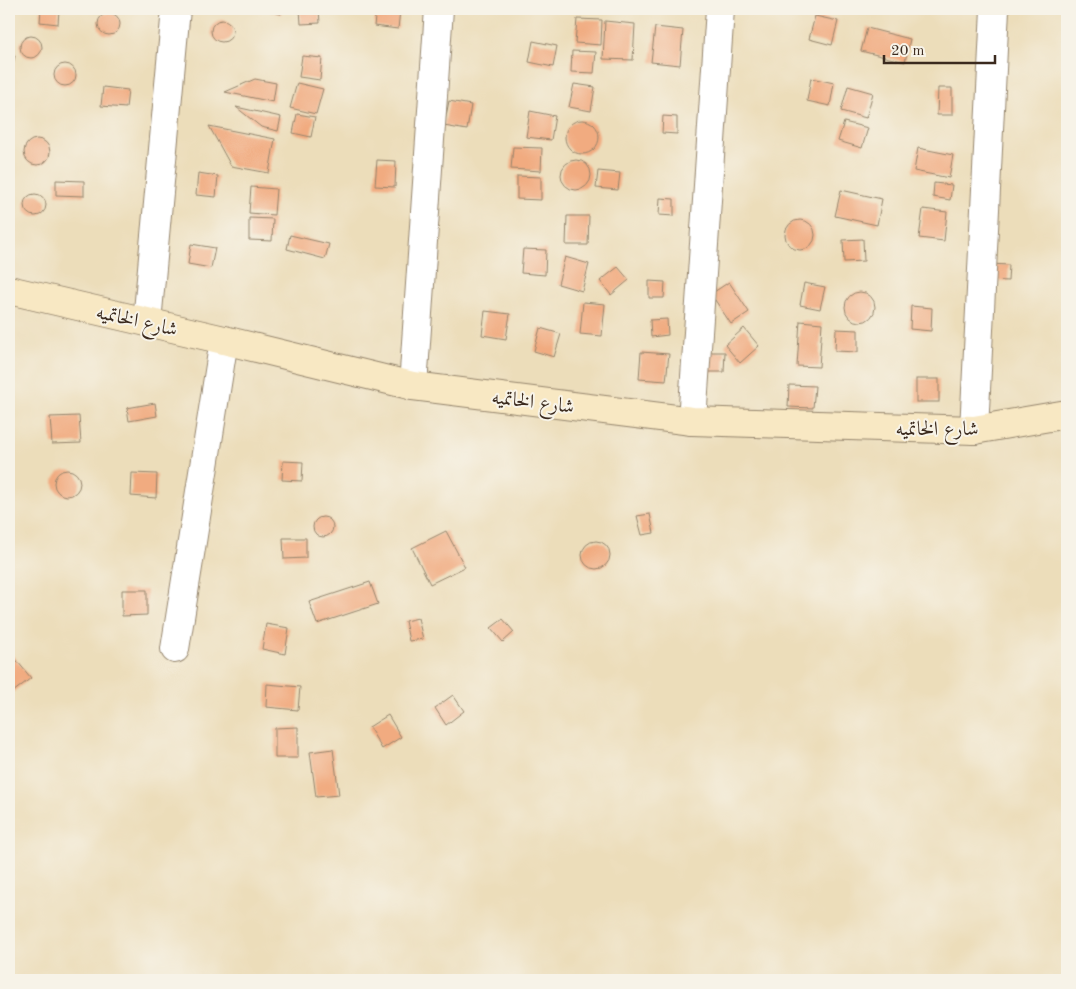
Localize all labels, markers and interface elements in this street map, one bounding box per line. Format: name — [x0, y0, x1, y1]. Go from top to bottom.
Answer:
scale bar — [884, 32, 995, 64]
text: 20 m — [891, 44, 925, 59]
street label: شارع الخاتميه — [92, 303, 179, 347]
street label: شارع الخاتميه — [490, 388, 575, 424]
street label: شارع الخاتميه — [895, 420, 979, 446]

